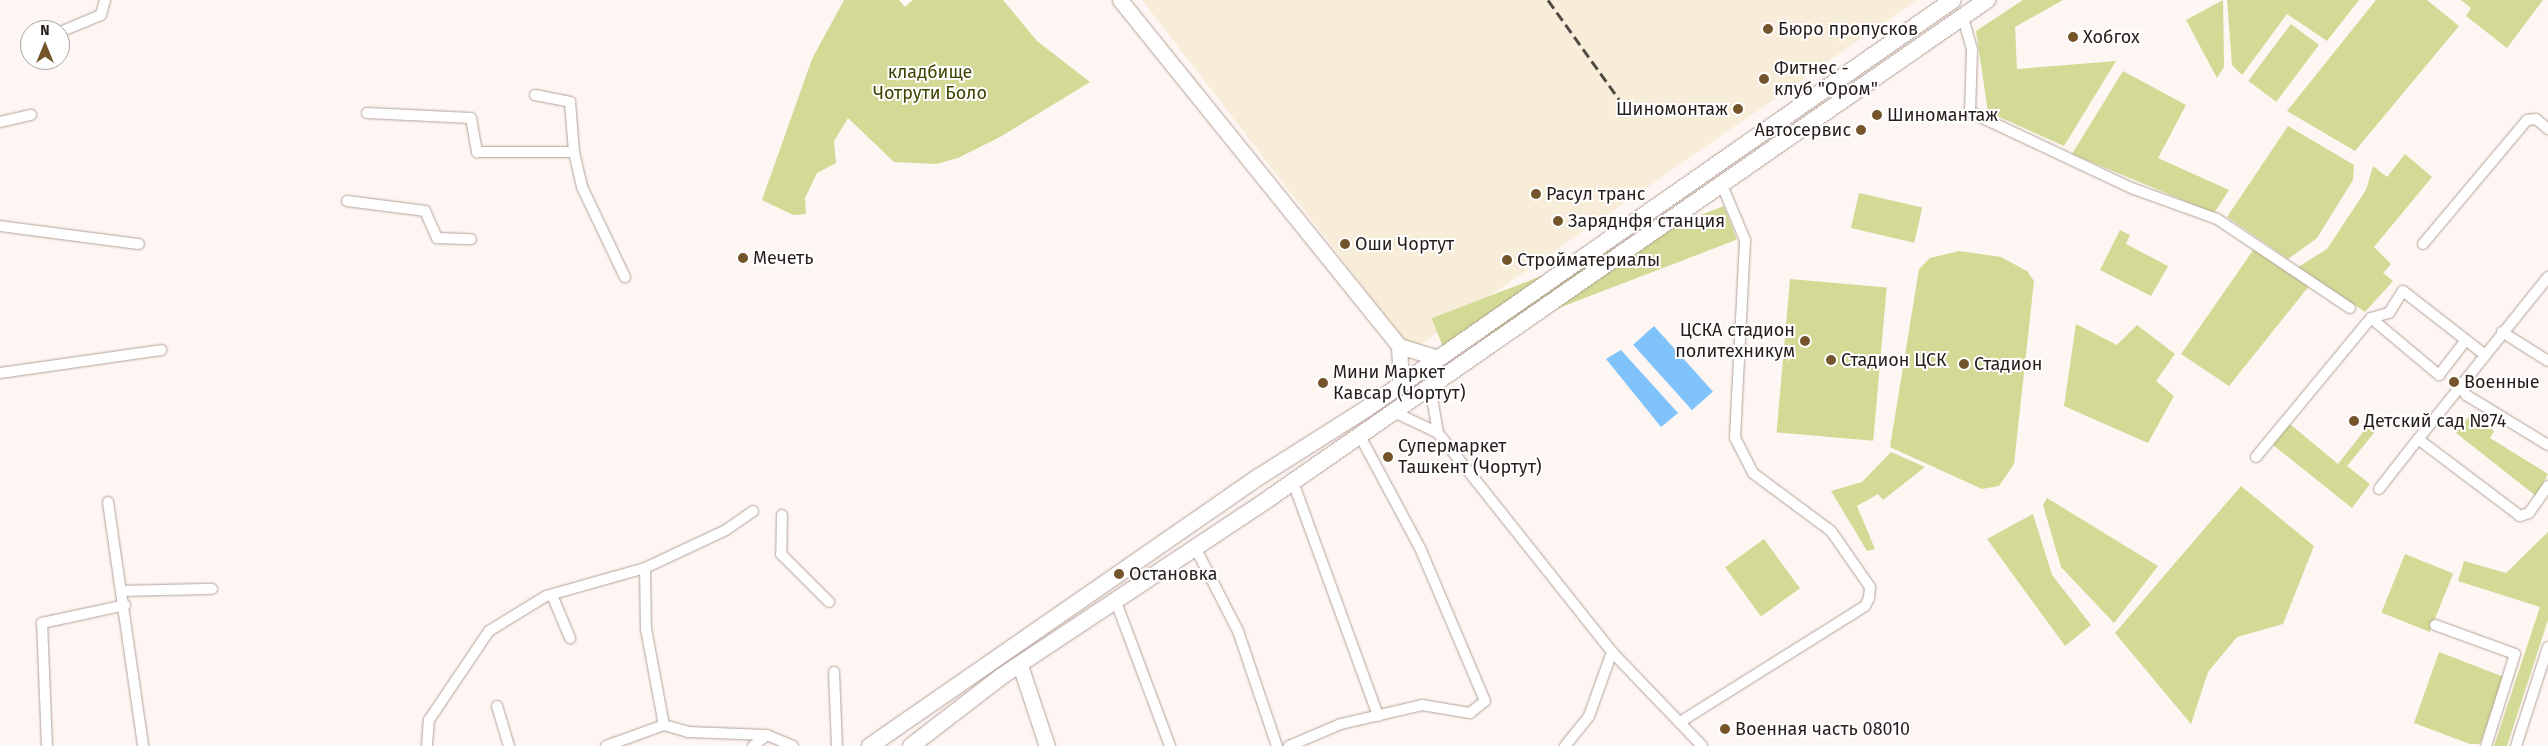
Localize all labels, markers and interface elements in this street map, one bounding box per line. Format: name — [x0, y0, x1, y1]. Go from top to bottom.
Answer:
place label: Бюро пропусков — [1778, 18, 1918, 40]
north arrow — [20, 20, 70, 70]
text: N — [40, 22, 50, 39]
marker: Бюро пропусков — [1762, 23, 1774, 35]
place label: Хобгох — [2083, 26, 2140, 48]
marker: Хобгох — [2067, 31, 2079, 43]
place label: Фитнес - клуб "Ором" — [1774, 58, 1878, 100]
park label: кладбище Чотрути Боло — [873, 62, 987, 104]
marker: Фитнес - клуб "Ором" — [1758, 73, 1770, 85]
place label: Шиномонтаж — [1616, 98, 1728, 120]
marker: Шиномонтаж — [1732, 103, 1744, 115]
place label: Шиномантаж — [1887, 104, 1998, 126]
marker: Шиномантаж — [1871, 109, 1883, 121]
place label: Автосервис — [1754, 119, 1851, 141]
marker: Автосервис — [1855, 124, 1867, 136]
place label: Расул транс — [1546, 183, 1645, 205]
marker: Расул транс — [1530, 188, 1542, 200]
place label: Заряднфя станция — [1568, 210, 1725, 232]
marker: Заряднфя станция — [1552, 215, 1564, 227]
place label: Оши Чортут — [1355, 233, 1454, 255]
marker: Оши Чортут — [1339, 238, 1351, 250]
place label: Мечеть — [753, 247, 814, 269]
place label: Стройматериалы — [1517, 249, 1660, 271]
marker: Мечеть — [737, 252, 749, 264]
marker: Стройматериалы — [1501, 254, 1513, 266]
place label: ЦСКА стадион политехникум — [1675, 320, 1795, 362]
marker: ЦСКА стадион политехникум — [1799, 335, 1811, 347]
place label: Стадион ЦСК — [1841, 349, 1947, 371]
place label: Стадион — [1974, 353, 2042, 375]
marker: Стадион ЦСК — [1825, 354, 1837, 366]
marker: Стадион — [1958, 358, 1970, 370]
place label: Мини Маркет Кавсар (Чортут) — [1333, 362, 1466, 404]
place label: Военные — [2464, 371, 2540, 393]
marker: Военные — [2448, 376, 2460, 388]
marker: Мини Маркет Кавсар (Чортут) — [1317, 377, 1329, 389]
place label: Детский сад №74 — [2364, 410, 2506, 432]
marker: Детский сад №74 — [2348, 415, 2360, 427]
place label: Супермаркет Ташкент (Чортут) — [1398, 436, 1542, 478]
marker: Супермаркет Ташкент (Чортут) — [1382, 451, 1394, 463]
place label: Остановка — [1129, 563, 1217, 585]
marker: Остановка — [1113, 568, 1125, 580]
place label: Военная часть 08010 — [1735, 718, 1910, 740]
marker: Военная часть 08010 — [1719, 723, 1731, 735]

